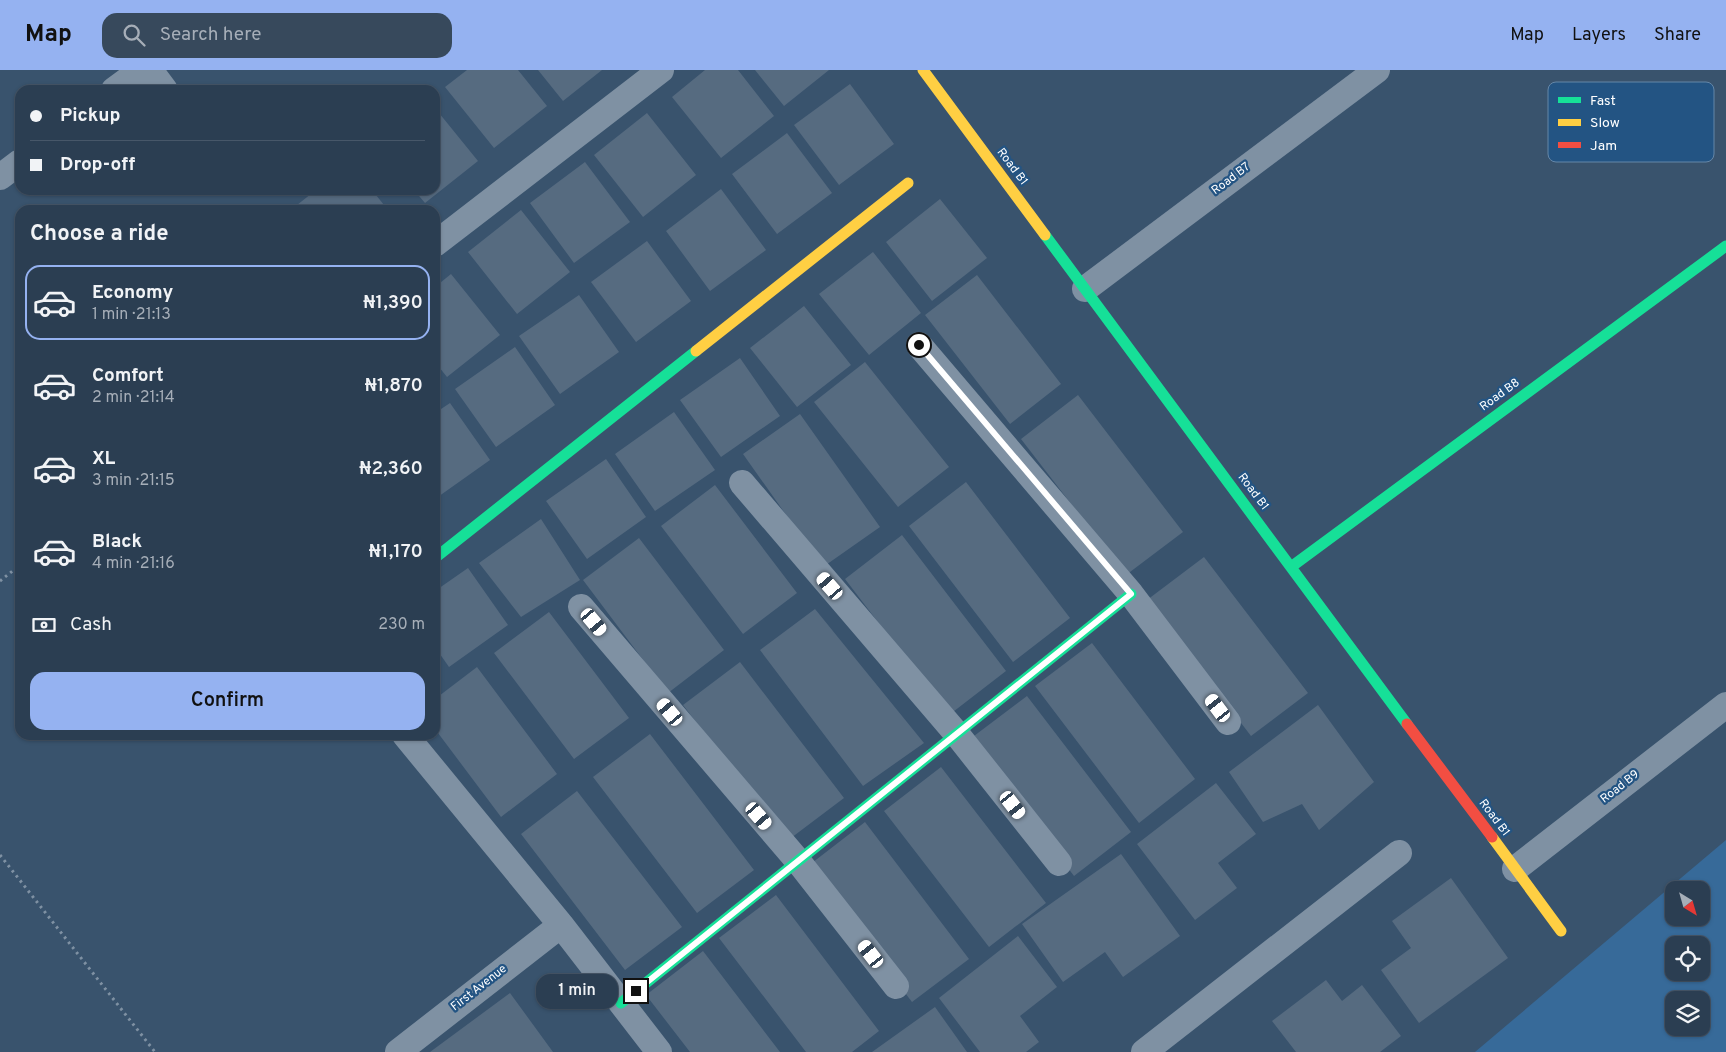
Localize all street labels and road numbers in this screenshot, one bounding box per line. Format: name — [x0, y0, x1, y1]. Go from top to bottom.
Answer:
street label: Road B1 — [993, 145, 1031, 189]
street label: Road B7 — [1208, 159, 1254, 199]
street label: Road B8 — [1477, 375, 1523, 415]
street label: Road B1 — [1234, 470, 1272, 514]
street label: Road B9 — [1597, 767, 1643, 807]
street label: Road B1 — [1475, 796, 1513, 840]
street label: First Avenue — [448, 961, 510, 1015]

